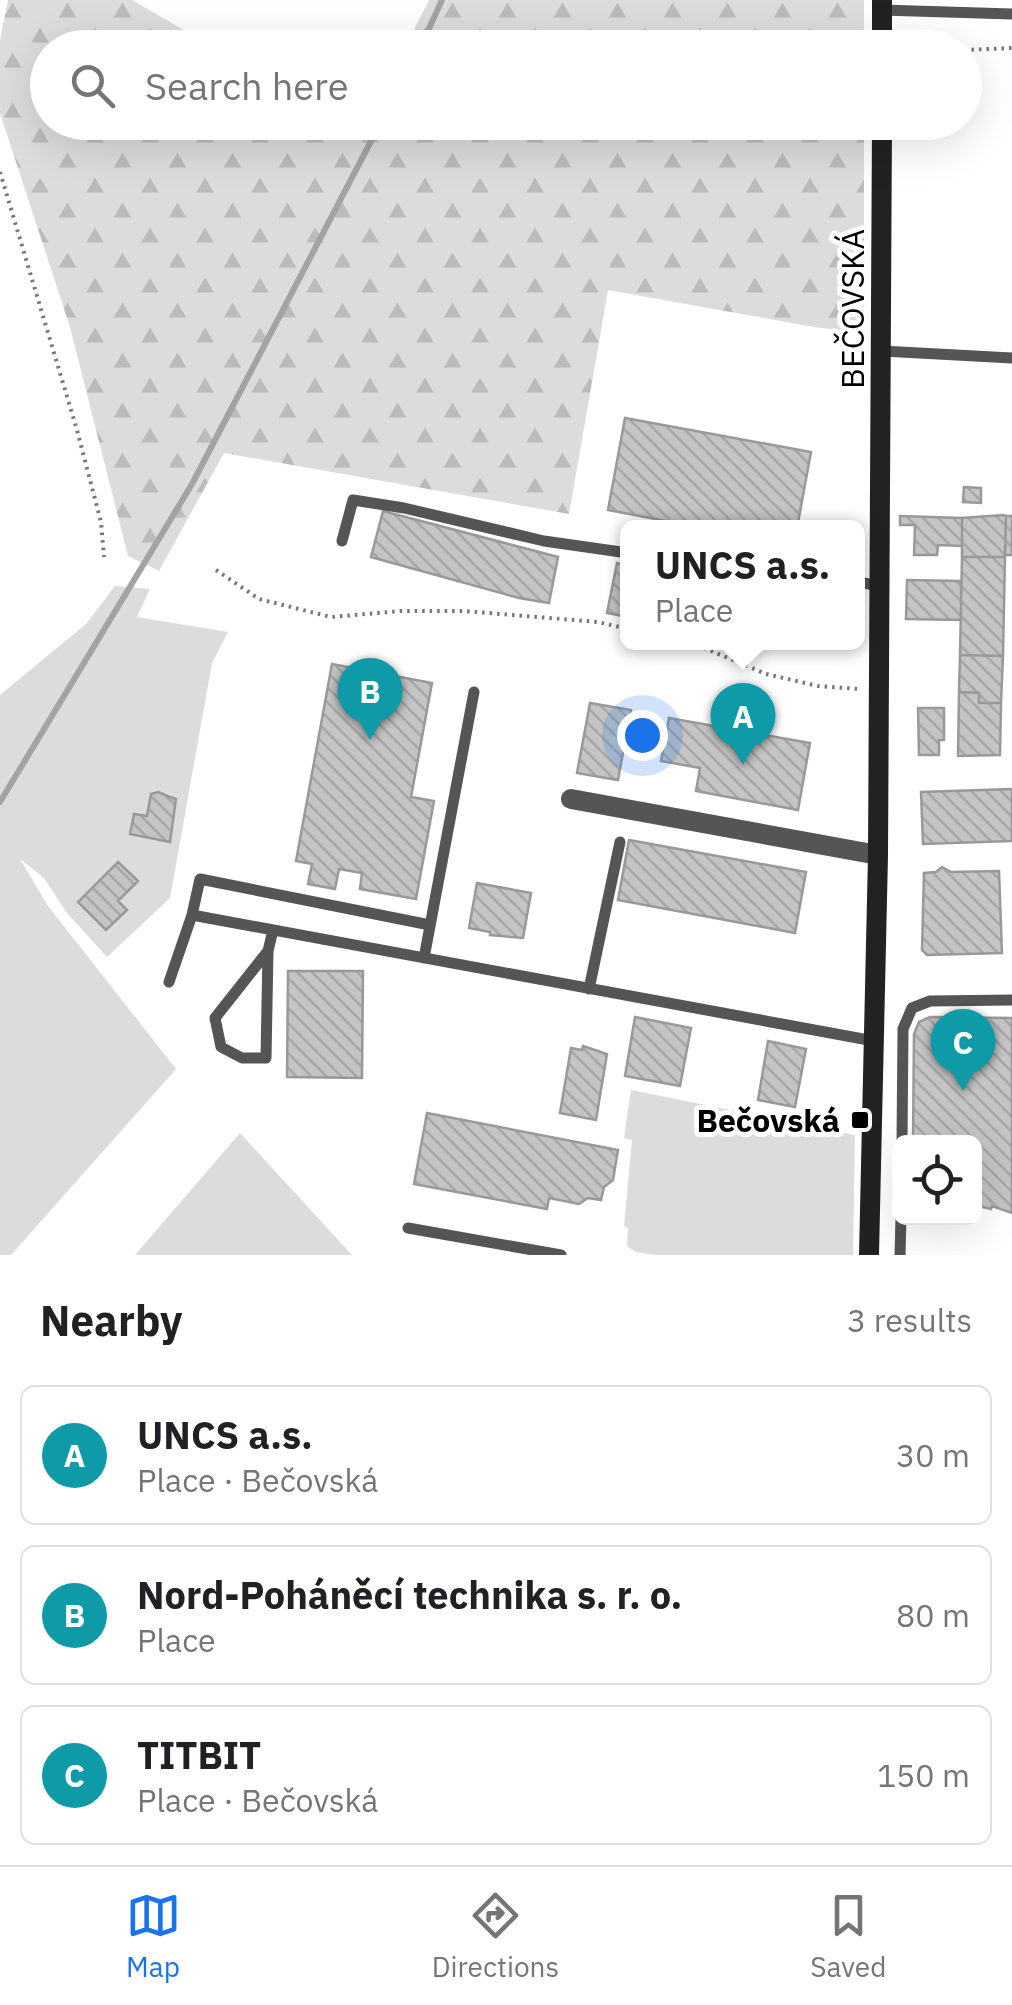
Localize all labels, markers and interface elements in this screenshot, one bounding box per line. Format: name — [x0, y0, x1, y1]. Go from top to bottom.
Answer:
search box — [30, 30, 982, 140]
icon: search — [65, 58, 120, 113]
text: Search here — [145, 61, 349, 110]
street label: BEČOVSKÁ — [831, 229, 873, 389]
popup — [620, 520, 865, 650]
text: UNCS a.s. — [655, 540, 830, 589]
text: Place — [655, 589, 733, 631]
pin: B — [338, 658, 402, 740]
pin: A — [710, 682, 776, 765]
your location — [617, 710, 668, 761]
pin: C — [930, 1008, 996, 1091]
place label: Bečovská — [697, 1099, 840, 1141]
marker: Bečovská — [849, 1109, 871, 1131]
map controls — [892, 1135, 982, 1225]
button: locate — [892, 1135, 982, 1225]
text: Nearby — [40, 1293, 182, 1348]
text: 3 results — [847, 1299, 972, 1341]
text: UNCS a.s. — [137, 1410, 313, 1459]
text: A — [64, 1434, 85, 1476]
text: 30 m — [896, 1434, 970, 1476]
text: Place · Bečovská — [137, 1459, 378, 1501]
text: Nord-Poháněcí technika s. r. o. — [137, 1570, 682, 1619]
text: B — [64, 1594, 85, 1636]
text: 80 m — [896, 1594, 970, 1636]
text: Place — [137, 1619, 216, 1661]
text: TITBIT — [137, 1730, 261, 1779]
text: C — [64, 1754, 85, 1796]
text: 150 m — [877, 1754, 970, 1796]
text: Place · Bečovská — [137, 1779, 378, 1821]
tab: Map — [126, 1888, 181, 1985]
tab: Directions — [432, 1888, 559, 1985]
tab: Saved — [810, 1888, 886, 1985]

